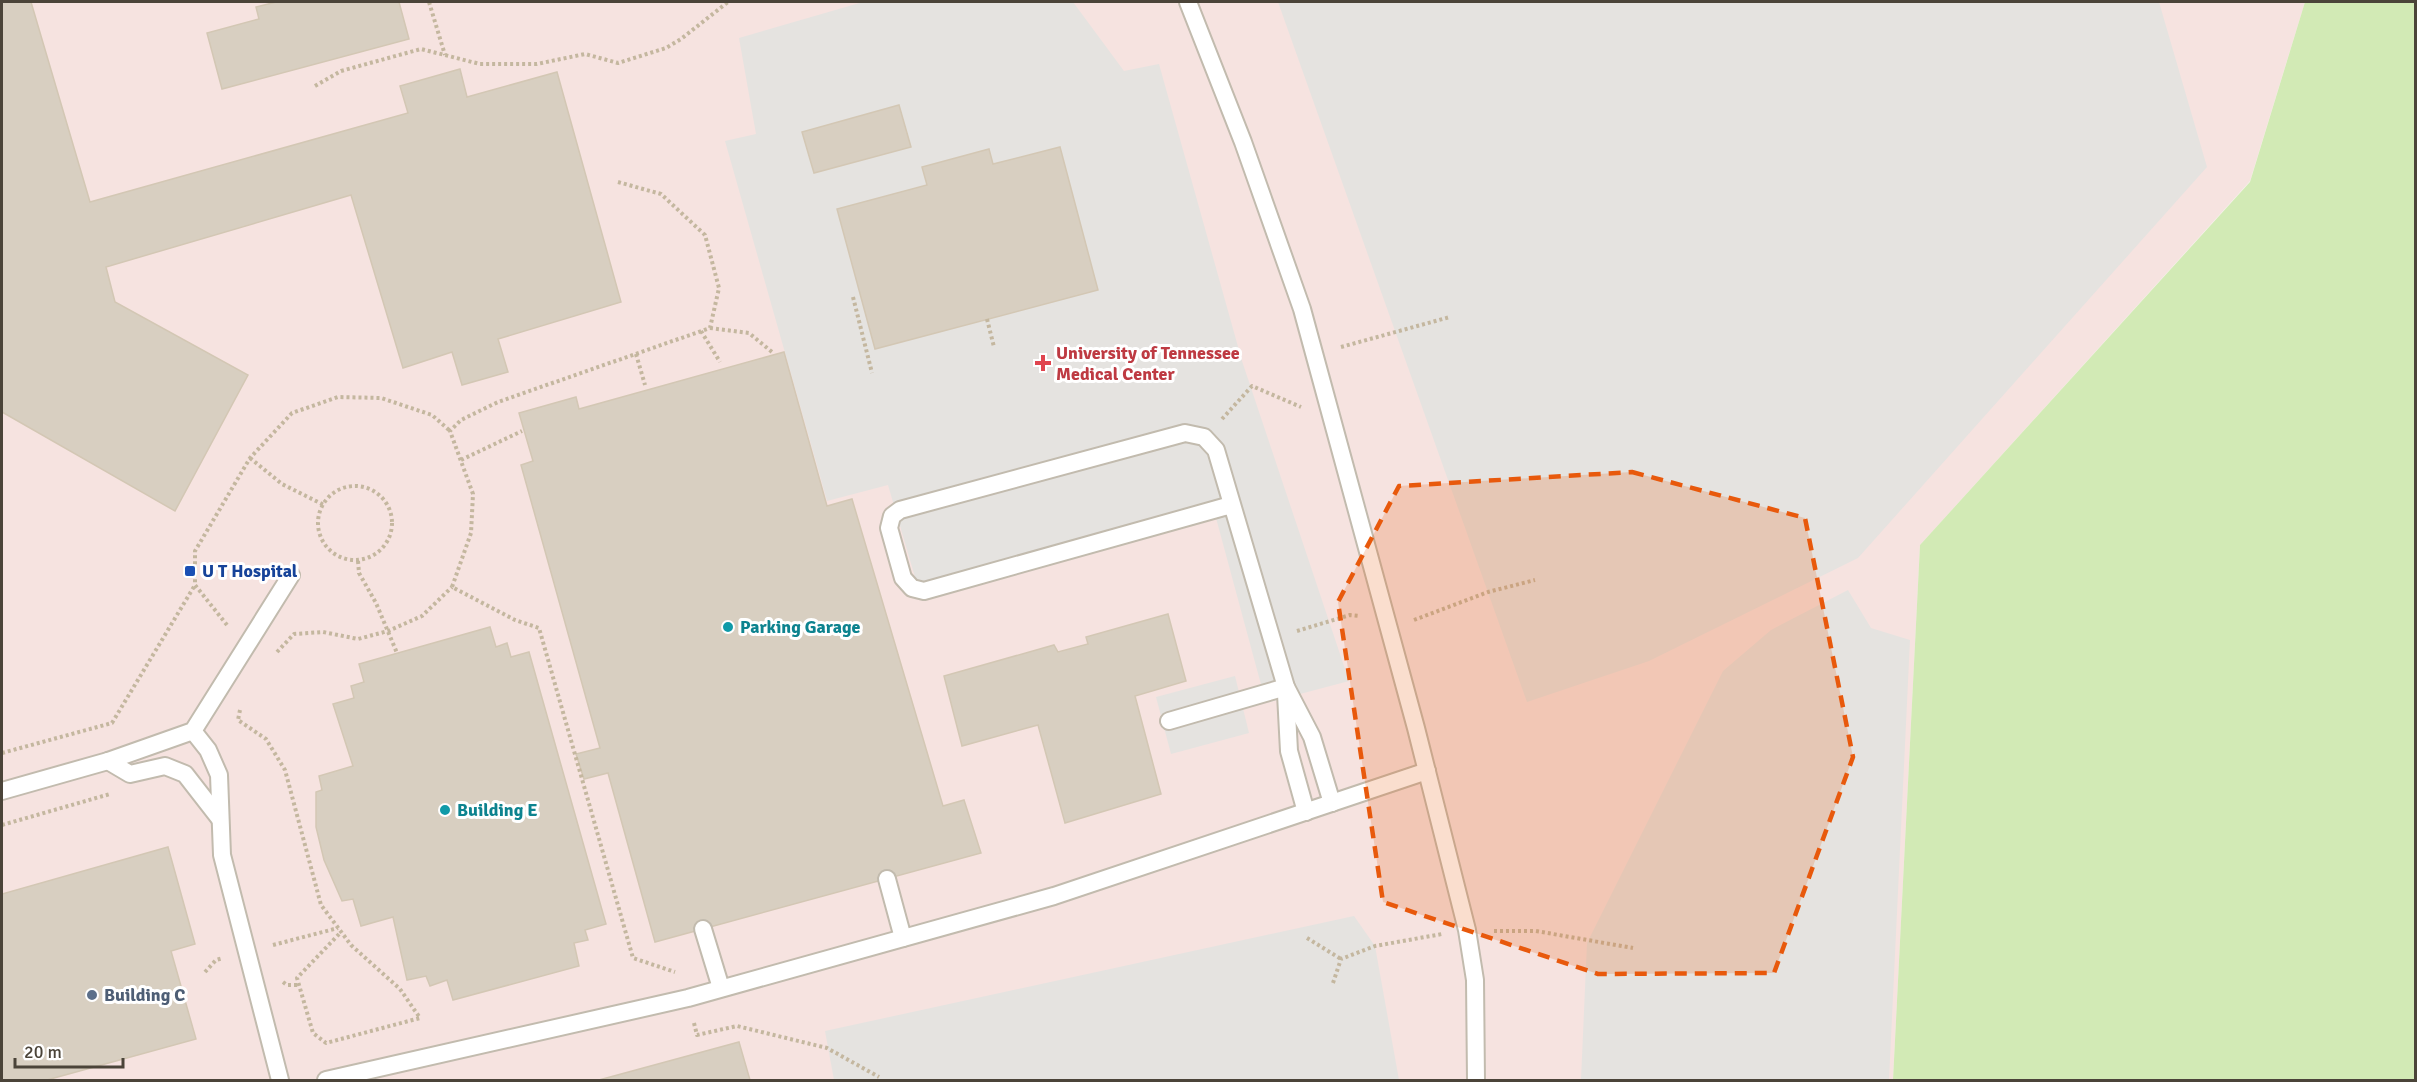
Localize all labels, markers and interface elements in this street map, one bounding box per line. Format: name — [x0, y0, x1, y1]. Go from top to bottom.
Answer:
place label: University of Tennessee Medical Center — [1056, 342, 1240, 385]
marker: University of Tennessee Medical Center — [1034, 354, 1052, 372]
place label: U T Hospital — [202, 560, 298, 582]
marker: U T Hospital — [183, 564, 197, 578]
place label: Parking Garage — [740, 616, 861, 638]
marker: Parking Garage — [721, 620, 735, 634]
place label: Building E — [457, 799, 538, 821]
marker: Building E — [438, 803, 452, 817]
place label: Building C — [104, 984, 185, 1006]
marker: Building C — [85, 988, 99, 1002]
scale bar — [15, 1031, 123, 1069]
text: 20 m — [24, 1041, 62, 1063]

